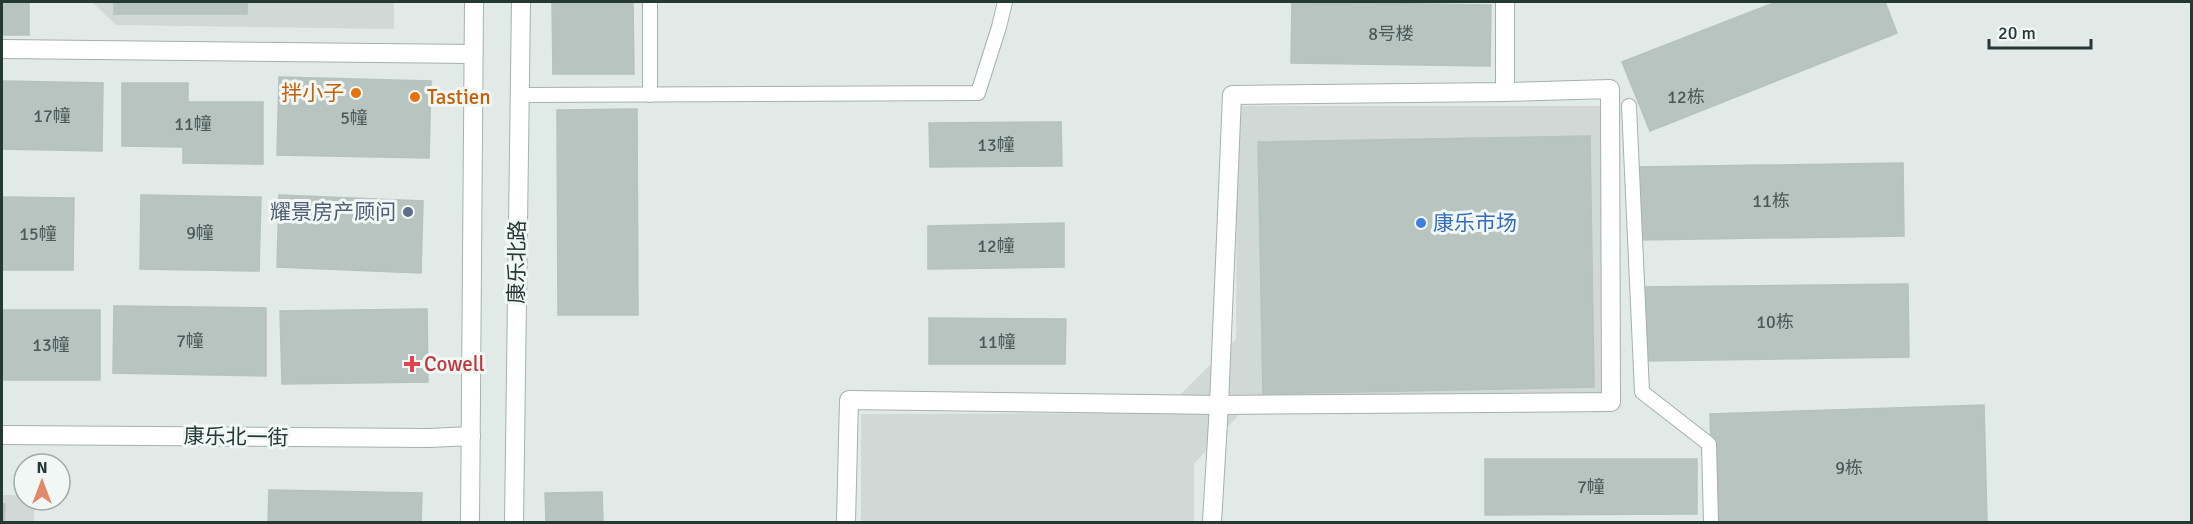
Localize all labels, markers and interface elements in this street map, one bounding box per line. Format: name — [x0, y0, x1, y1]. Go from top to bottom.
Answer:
scale bar — [1989, 12, 2091, 50]
text: 20 m — [1998, 22, 2036, 44]
house number: 8号楼 — [1368, 23, 1414, 45]
place label: 拌小子 — [281, 80, 344, 106]
place label: Tastien — [427, 84, 491, 110]
marker: 拌小子 — [349, 86, 363, 100]
house number: 12栋 — [1667, 86, 1705, 108]
marker: Tastien — [408, 90, 422, 104]
house number: 17幢 — [33, 105, 71, 127]
house number: 5幢 — [340, 107, 368, 129]
house number: 11幢 — [174, 113, 212, 135]
house number: 13幢 — [977, 134, 1015, 156]
house number: 11栋 — [1752, 190, 1790, 212]
place label: 耀景房产顾问 — [270, 199, 396, 225]
marker: 耀景房产顾问 — [401, 205, 415, 219]
place label: 康乐市场 — [1433, 210, 1517, 236]
marker: 康乐市场 — [1414, 216, 1428, 230]
street label: 康乐北路 — [503, 220, 531, 304]
house number: 9幢 — [186, 222, 214, 244]
house number: 15幢 — [19, 223, 57, 245]
house number: 12幢 — [977, 235, 1015, 257]
house number: 10栋 — [1756, 311, 1794, 333]
house number: 7幢 — [176, 330, 204, 352]
house number: 11幢 — [978, 331, 1016, 353]
house number: 13幢 — [32, 334, 70, 356]
place label: Cowell — [424, 351, 485, 377]
marker: Cowell — [405, 357, 419, 371]
street label: 康乐北一街 — [183, 423, 289, 451]
north arrow — [12, 452, 72, 512]
house number: 9栋 — [1835, 457, 1863, 479]
text: N — [36, 458, 48, 478]
house number: 7幢 — [1577, 476, 1605, 498]

